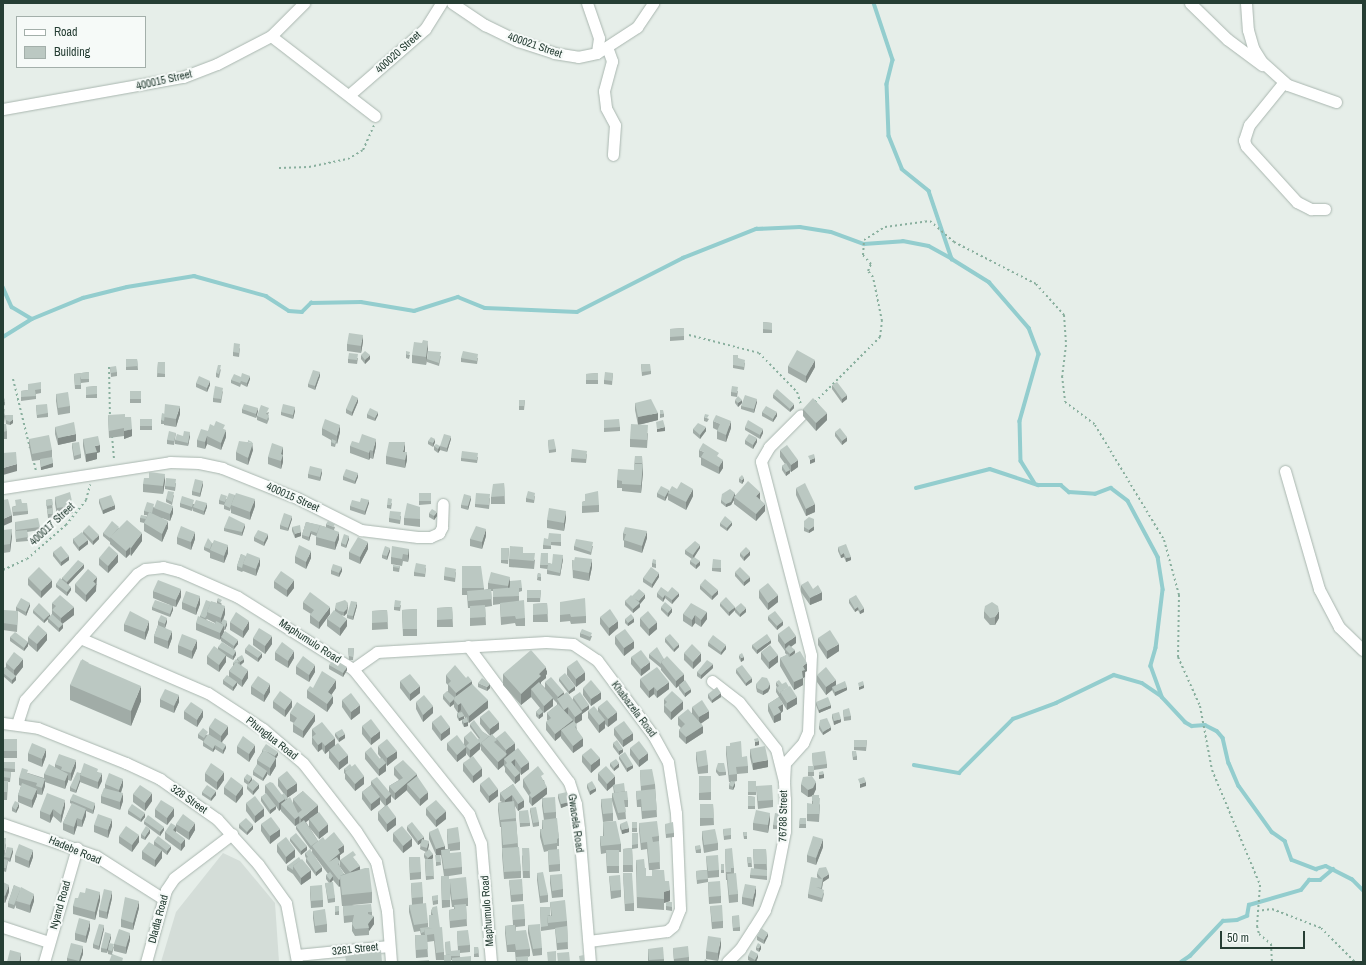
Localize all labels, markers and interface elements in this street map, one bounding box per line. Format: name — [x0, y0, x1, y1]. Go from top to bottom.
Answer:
legend — [16, 16, 146, 68]
text: Road — [54, 24, 78, 40]
street label: 400020 Street — [373, 28, 423, 76]
street label: 400021 Street — [506, 30, 564, 60]
text: Building — [54, 44, 90, 60]
street label: 400015 Street — [135, 67, 193, 93]
street label: 400015 Street — [264, 479, 322, 515]
street label: 400017 Street — [27, 500, 77, 548]
street label: Maphumulo Road — [277, 616, 343, 666]
street label: Khabazela Road — [609, 678, 659, 740]
street label: Phunglua Road — [243, 714, 301, 762]
street label: 328 Street — [168, 782, 210, 816]
street label: 76788 Street — [776, 790, 790, 842]
street label: Gwacela Road — [565, 793, 587, 853]
street label: Hadebe Road — [47, 833, 103, 867]
street label: Maphumulo Road — [478, 875, 496, 947]
street label: Nyand Road — [47, 879, 73, 931]
street label: Dladla Road — [145, 893, 171, 945]
scale bar — [1222, 923, 1307, 949]
text: 50 m — [1227, 930, 1249, 946]
street label: 3261 Street — [331, 940, 379, 958]

